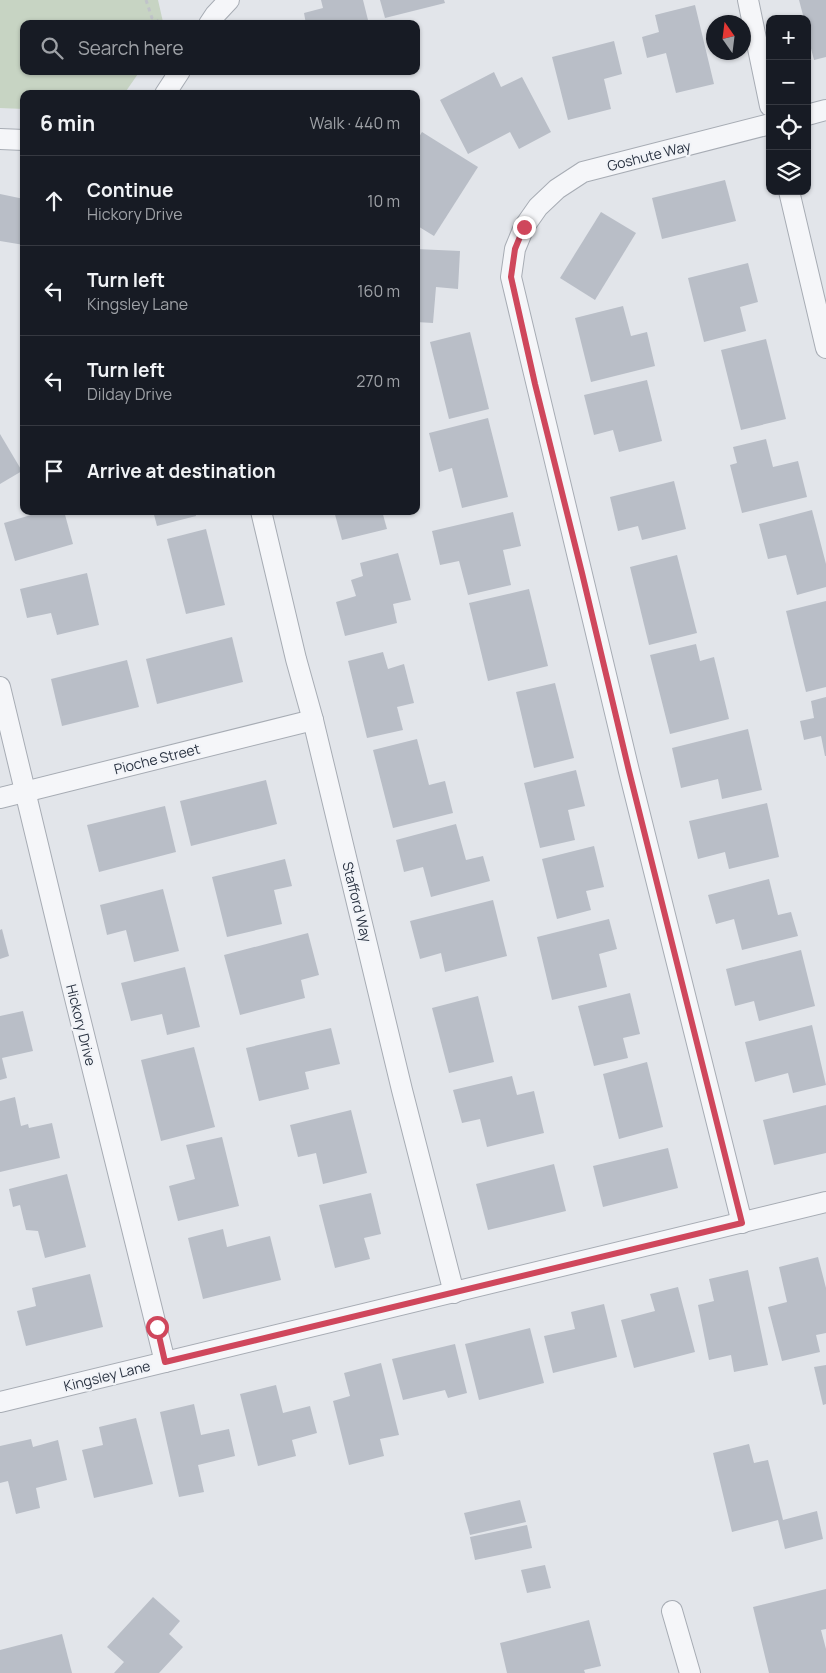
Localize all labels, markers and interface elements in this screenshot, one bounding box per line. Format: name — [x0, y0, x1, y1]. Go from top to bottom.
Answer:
north arrow — [706, 15, 751, 60]
map controls — [766, 15, 811, 195]
button: + — [766, 15, 811, 60]
search box — [20, 20, 420, 75]
icon: search — [38, 34, 66, 62]
text: Search here — [78, 35, 184, 61]
button: − — [766, 60, 811, 105]
button: locate — [766, 105, 811, 150]
text: 6 min — [40, 109, 95, 137]
text: Walk · 440 m — [310, 112, 400, 134]
street label: Goshute Way — [605, 136, 693, 175]
button: layers — [766, 150, 811, 195]
text: Continue — [87, 177, 173, 203]
icon: ahead — [40, 187, 68, 215]
text: 10 m — [367, 190, 400, 212]
text: Hickory Drive — [87, 203, 183, 225]
route end — [513, 216, 536, 239]
text: Turn left — [87, 267, 165, 293]
icon: left — [40, 277, 68, 305]
text: 160 m — [357, 280, 400, 302]
text: Kingsley Lane — [87, 293, 188, 315]
text: Turn left — [87, 357, 165, 383]
icon: left — [40, 367, 68, 395]
text: 270 m — [356, 370, 400, 392]
text: Dilday Drive — [87, 383, 172, 405]
icon: arrive — [40, 457, 68, 485]
text: Arrive at destination — [87, 458, 276, 484]
street label: Pioche Street — [112, 739, 202, 778]
street label: Stafford Way — [338, 860, 377, 945]
street label: Hickory Drive — [62, 982, 101, 1068]
route start — [146, 1316, 169, 1339]
street label: Kingsley Lane — [62, 1356, 152, 1395]

